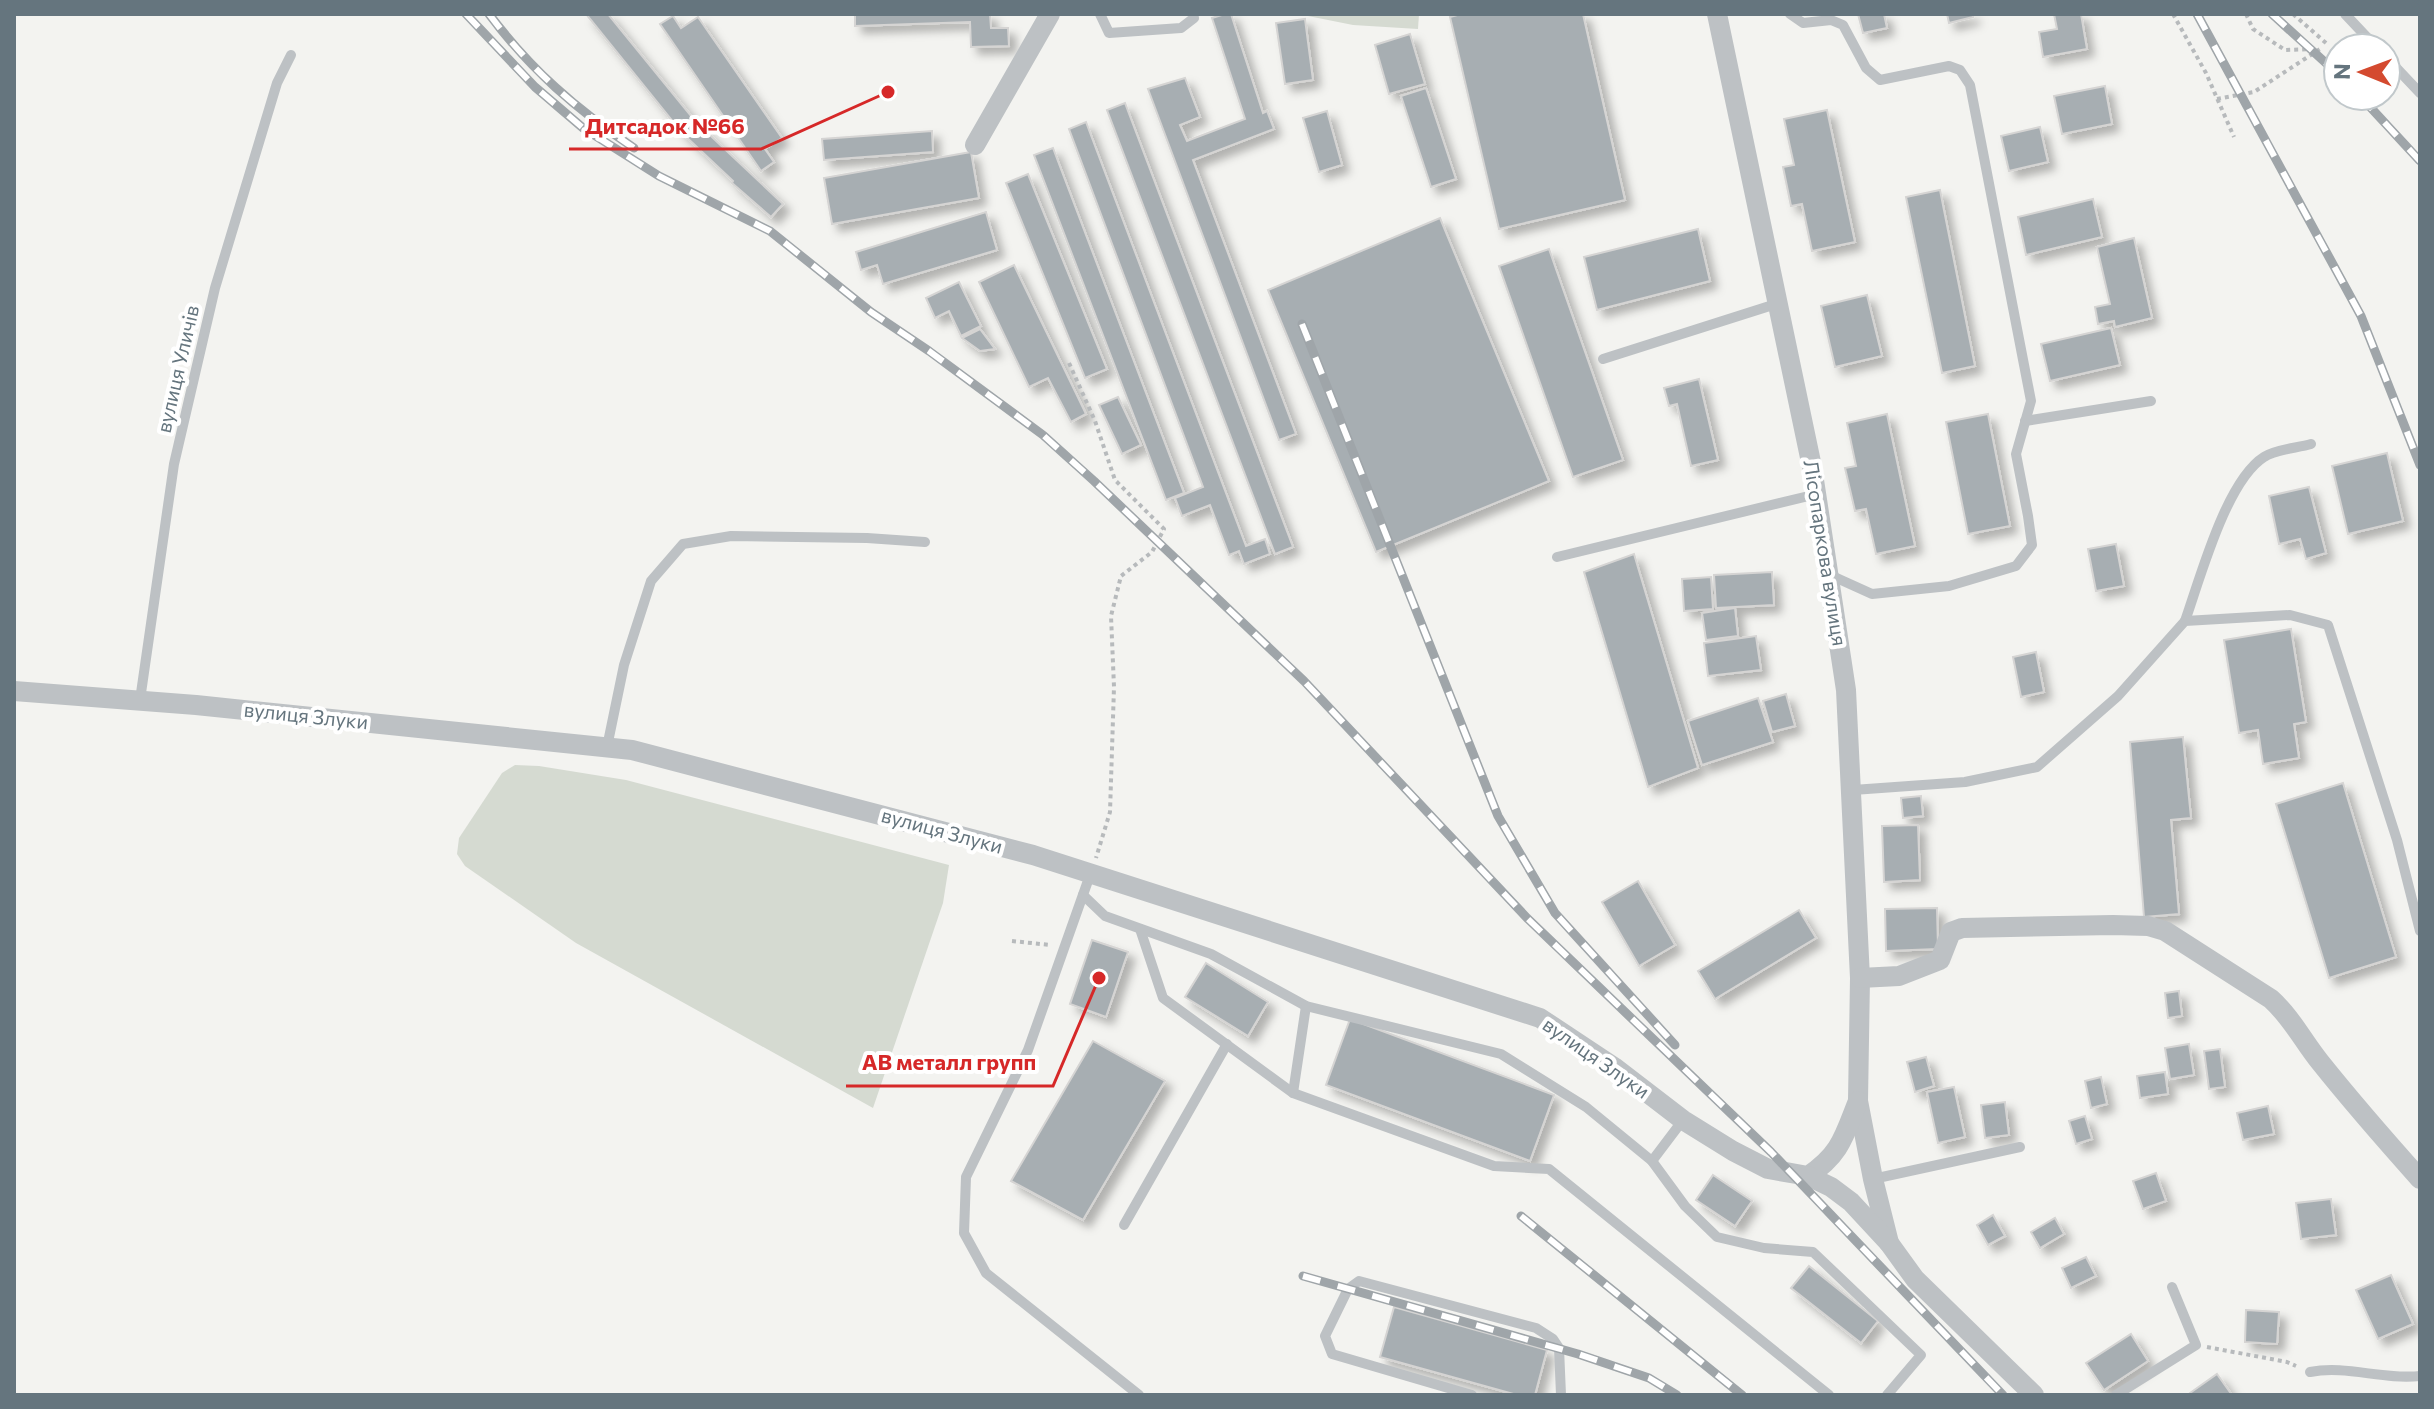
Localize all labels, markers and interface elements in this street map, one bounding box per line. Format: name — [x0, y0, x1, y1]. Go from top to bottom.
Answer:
north arrow — [2322, 32, 2402, 112]
text: N — [2328, 63, 2355, 80]
callout: Дитсадок №66 — [569, 103, 761, 149]
text: Дитсадок №66 — [585, 112, 745, 139]
street label: вулиця Уличів — [151, 303, 203, 435]
street label: Лісопаркова вулиця — [1799, 458, 1853, 648]
street label: вулиця Злуки — [243, 697, 369, 733]
street label: вулиця Злуки — [879, 802, 1006, 858]
street label: вулиця Злуки — [1539, 1012, 1655, 1103]
callout: АВ металл групп — [846, 1040, 1053, 1086]
text: АВ металл групп — [862, 1048, 1036, 1075]

